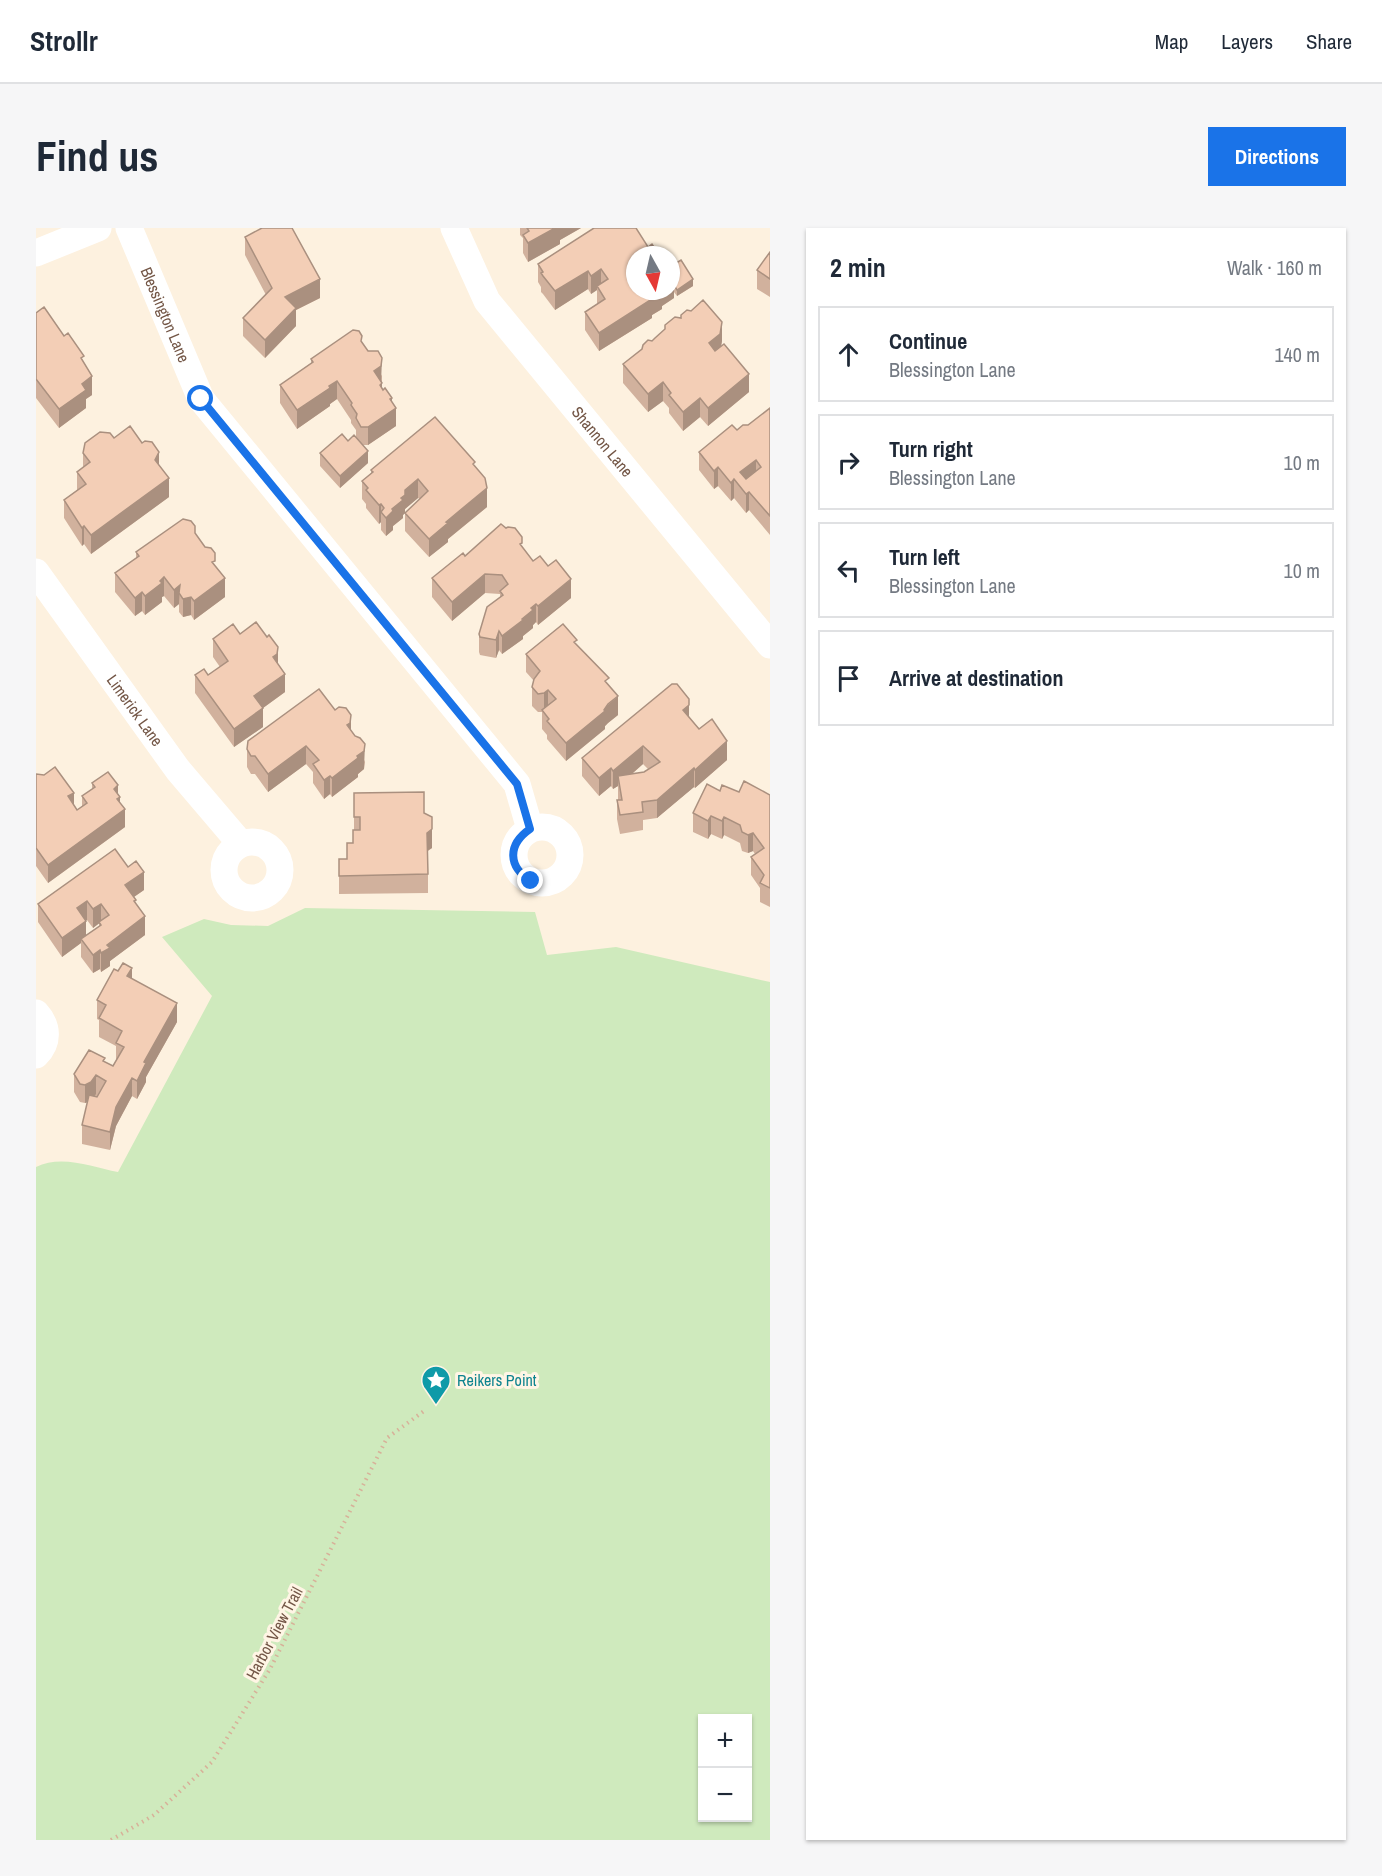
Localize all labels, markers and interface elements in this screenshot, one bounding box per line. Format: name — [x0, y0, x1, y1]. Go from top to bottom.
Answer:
text: Strollr — [30, 22, 98, 60]
text: Map — [1155, 27, 1188, 56]
text: Layers — [1221, 27, 1273, 56]
text: Share — [1306, 27, 1352, 56]
button: Directions — [1208, 127, 1346, 186]
text: Find us — [36, 128, 158, 184]
north arrow — [626, 246, 680, 300]
text: 2 min — [830, 250, 886, 285]
text: Walk · 160 m — [1227, 254, 1322, 281]
street label: Blessington Lane — [136, 264, 195, 366]
text: Continue — [889, 326, 967, 356]
icon: ahead — [832, 338, 865, 371]
text: 140 m — [1274, 341, 1320, 368]
text: Blessington Lane — [889, 356, 1016, 383]
route start — [187, 385, 213, 411]
street label: Shannon Lane — [567, 402, 638, 481]
text: Turn right — [889, 434, 973, 464]
icon: right — [832, 446, 865, 479]
text: 10 m — [1284, 449, 1320, 476]
text: Blessington Lane — [889, 464, 1016, 491]
text: Turn left — [889, 542, 960, 572]
icon: left — [832, 554, 865, 587]
text: 10 m — [1284, 557, 1320, 584]
text: Blessington Lane — [889, 572, 1016, 599]
icon: arrive — [832, 662, 865, 695]
text: Arrive at destination — [889, 663, 1063, 693]
street label: Limerick Lane — [102, 670, 168, 750]
route end — [517, 867, 543, 893]
place icon: Reikers Point — [420, 1364, 452, 1406]
place label: Reikers Point — [457, 1369, 537, 1391]
street label: Harbor View Trail — [240, 1583, 308, 1683]
map controls — [698, 1714, 752, 1822]
button: + — [698, 1714, 752, 1768]
button: − — [698, 1768, 752, 1822]

